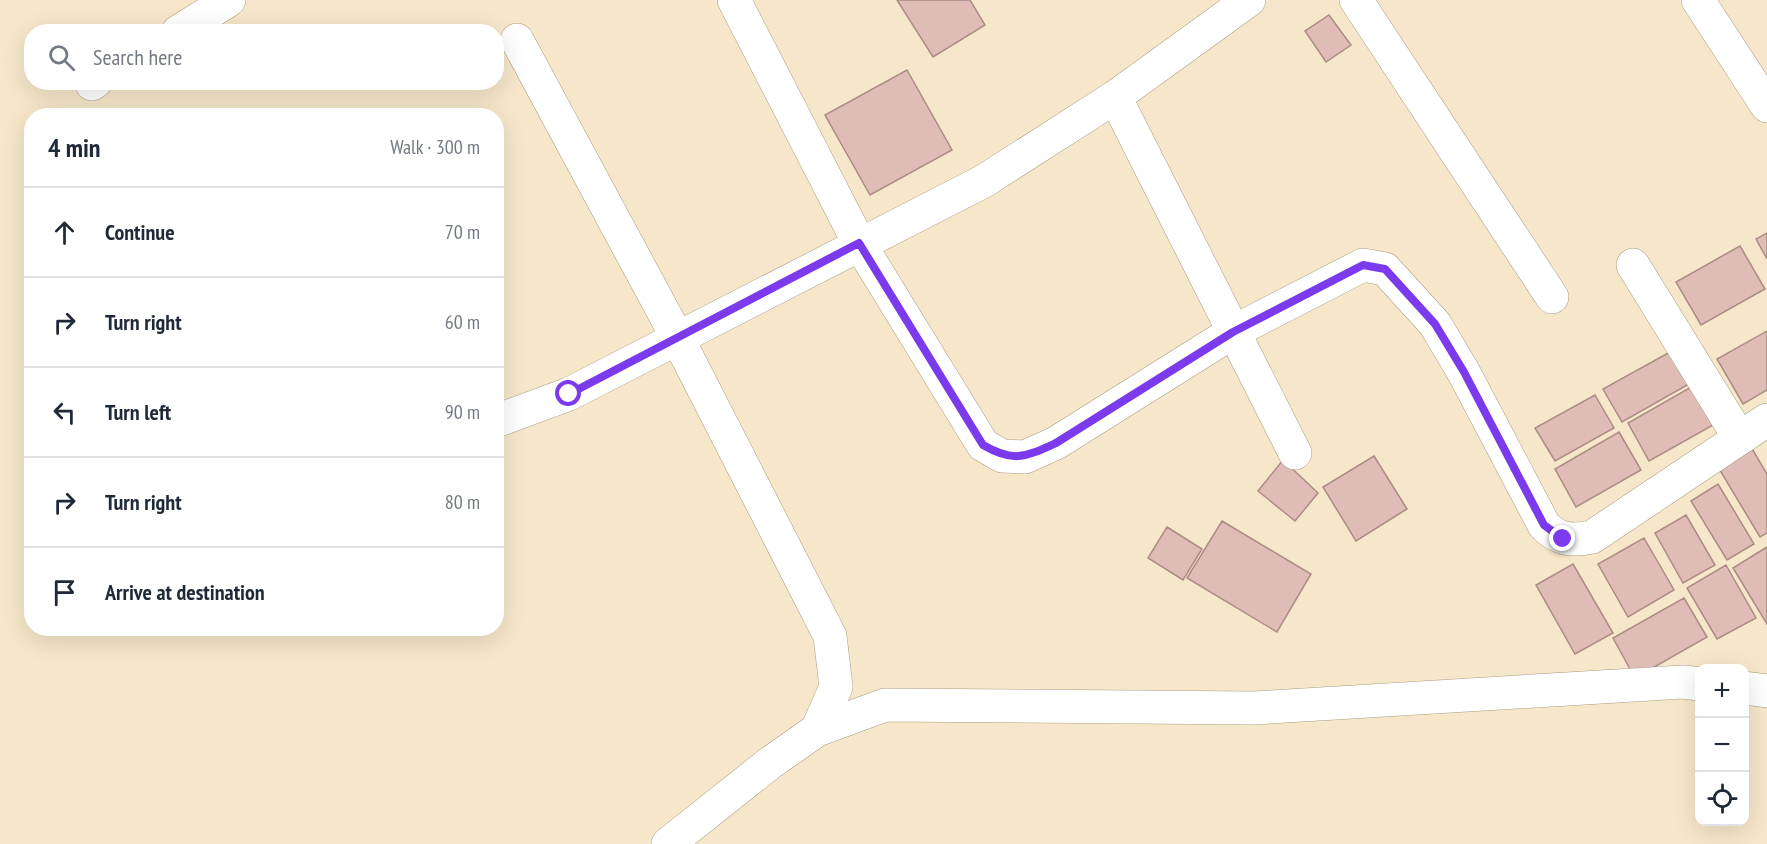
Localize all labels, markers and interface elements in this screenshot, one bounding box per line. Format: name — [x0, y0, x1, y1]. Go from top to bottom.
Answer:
search box — [24, 24, 504, 90]
icon: search — [45, 41, 78, 74]
text: Search here — [93, 43, 182, 71]
text: 4 min — [48, 131, 101, 164]
text: Walk · 300 m — [390, 134, 480, 160]
icon: ahead — [48, 216, 81, 249]
text: Continue — [105, 218, 175, 246]
text: 70 m — [445, 219, 480, 245]
icon: right — [48, 306, 81, 339]
text: Turn right — [105, 308, 182, 336]
text: 60 m — [445, 309, 480, 335]
route start — [555, 380, 581, 406]
icon: left — [48, 396, 81, 429]
text: Turn left — [105, 398, 171, 426]
text: 90 m — [445, 399, 480, 425]
icon: right — [48, 486, 81, 519]
text: Turn right — [105, 488, 182, 516]
text: 80 m — [445, 489, 480, 515]
route end — [1549, 525, 1575, 551]
icon: arrive — [48, 576, 81, 609]
text: Arrive at destination — [105, 578, 265, 606]
map controls — [1695, 664, 1749, 826]
button: + — [1695, 664, 1749, 718]
button: − — [1695, 718, 1749, 772]
button: locate — [1695, 772, 1749, 826]

